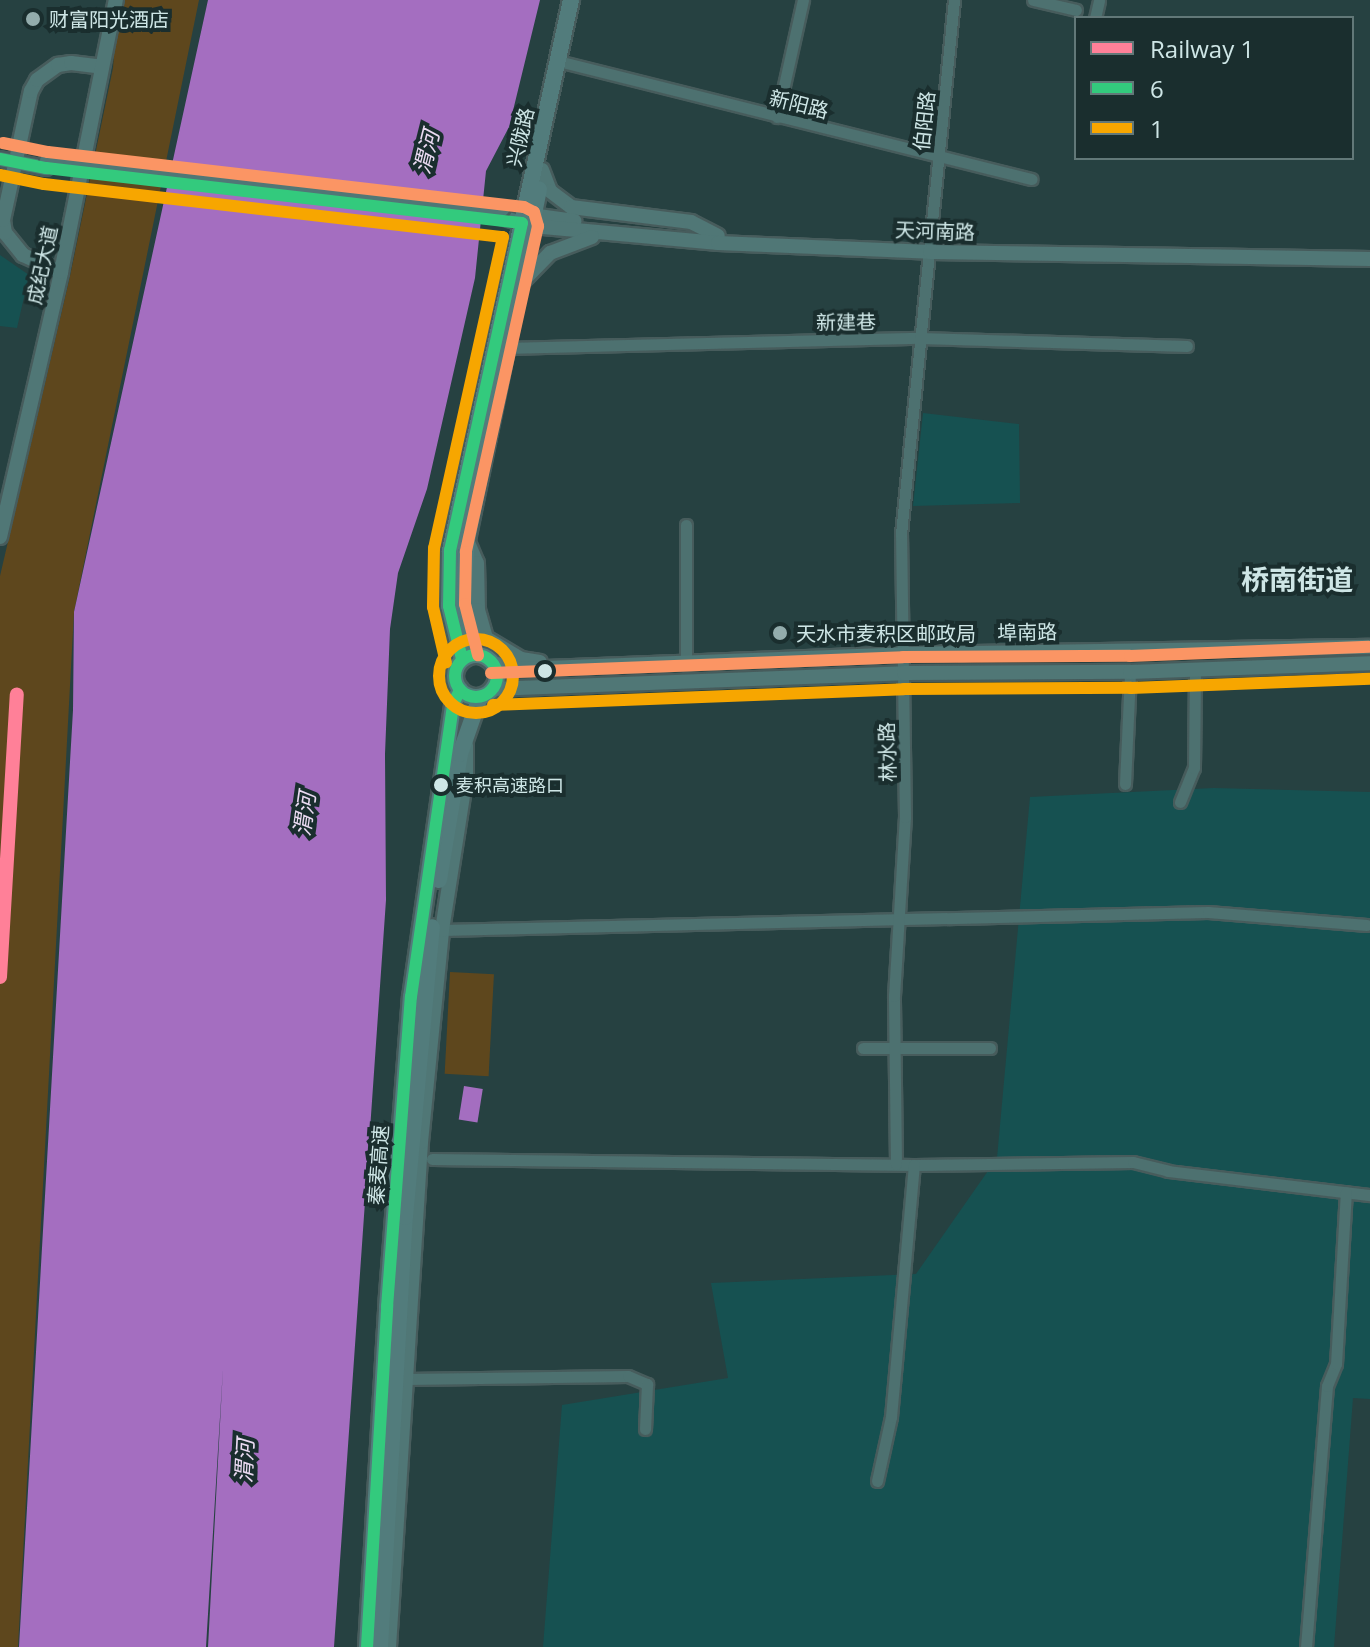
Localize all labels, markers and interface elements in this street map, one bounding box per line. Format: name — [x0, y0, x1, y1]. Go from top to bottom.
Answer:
place label: 财富阳光酒店 — [49, 7, 169, 31]
marker: 财富阳光酒店 — [24, 10, 42, 28]
legend — [1074, 16, 1354, 160]
text: Railway 1 — [1150, 32, 1254, 65]
text: 6 — [1150, 72, 1164, 105]
street label: 新阳路 — [767, 85, 831, 123]
street label: 伯阳路 — [909, 90, 939, 152]
street label: 兴陇路 — [502, 105, 538, 169]
text: 1 — [1150, 112, 1164, 145]
water label: 渭河 — [408, 127, 444, 177]
street label: 天河南路 — [895, 218, 975, 244]
street label: 成纪大道 — [22, 223, 62, 307]
street label: 新建巷 — [816, 309, 876, 335]
district label: 桥南街道 — [1241, 562, 1353, 596]
street label: 埠南路 — [997, 619, 1057, 645]
place label: 天水市麦积区邮政局 — [796, 621, 976, 645]
marker: 天水市麦积区邮政局 — [771, 624, 789, 642]
unlabelled marker — [537, 663, 553, 679]
street label: 林水路 — [874, 722, 900, 782]
place label: 麦积高速路口 — [456, 774, 564, 796]
marker: 麦积高速路口 — [433, 777, 449, 793]
water label: 渭河 — [288, 790, 320, 838]
street label: 秦麦高速 — [363, 1124, 393, 1206]
water label: 渭河 — [230, 1438, 258, 1484]

